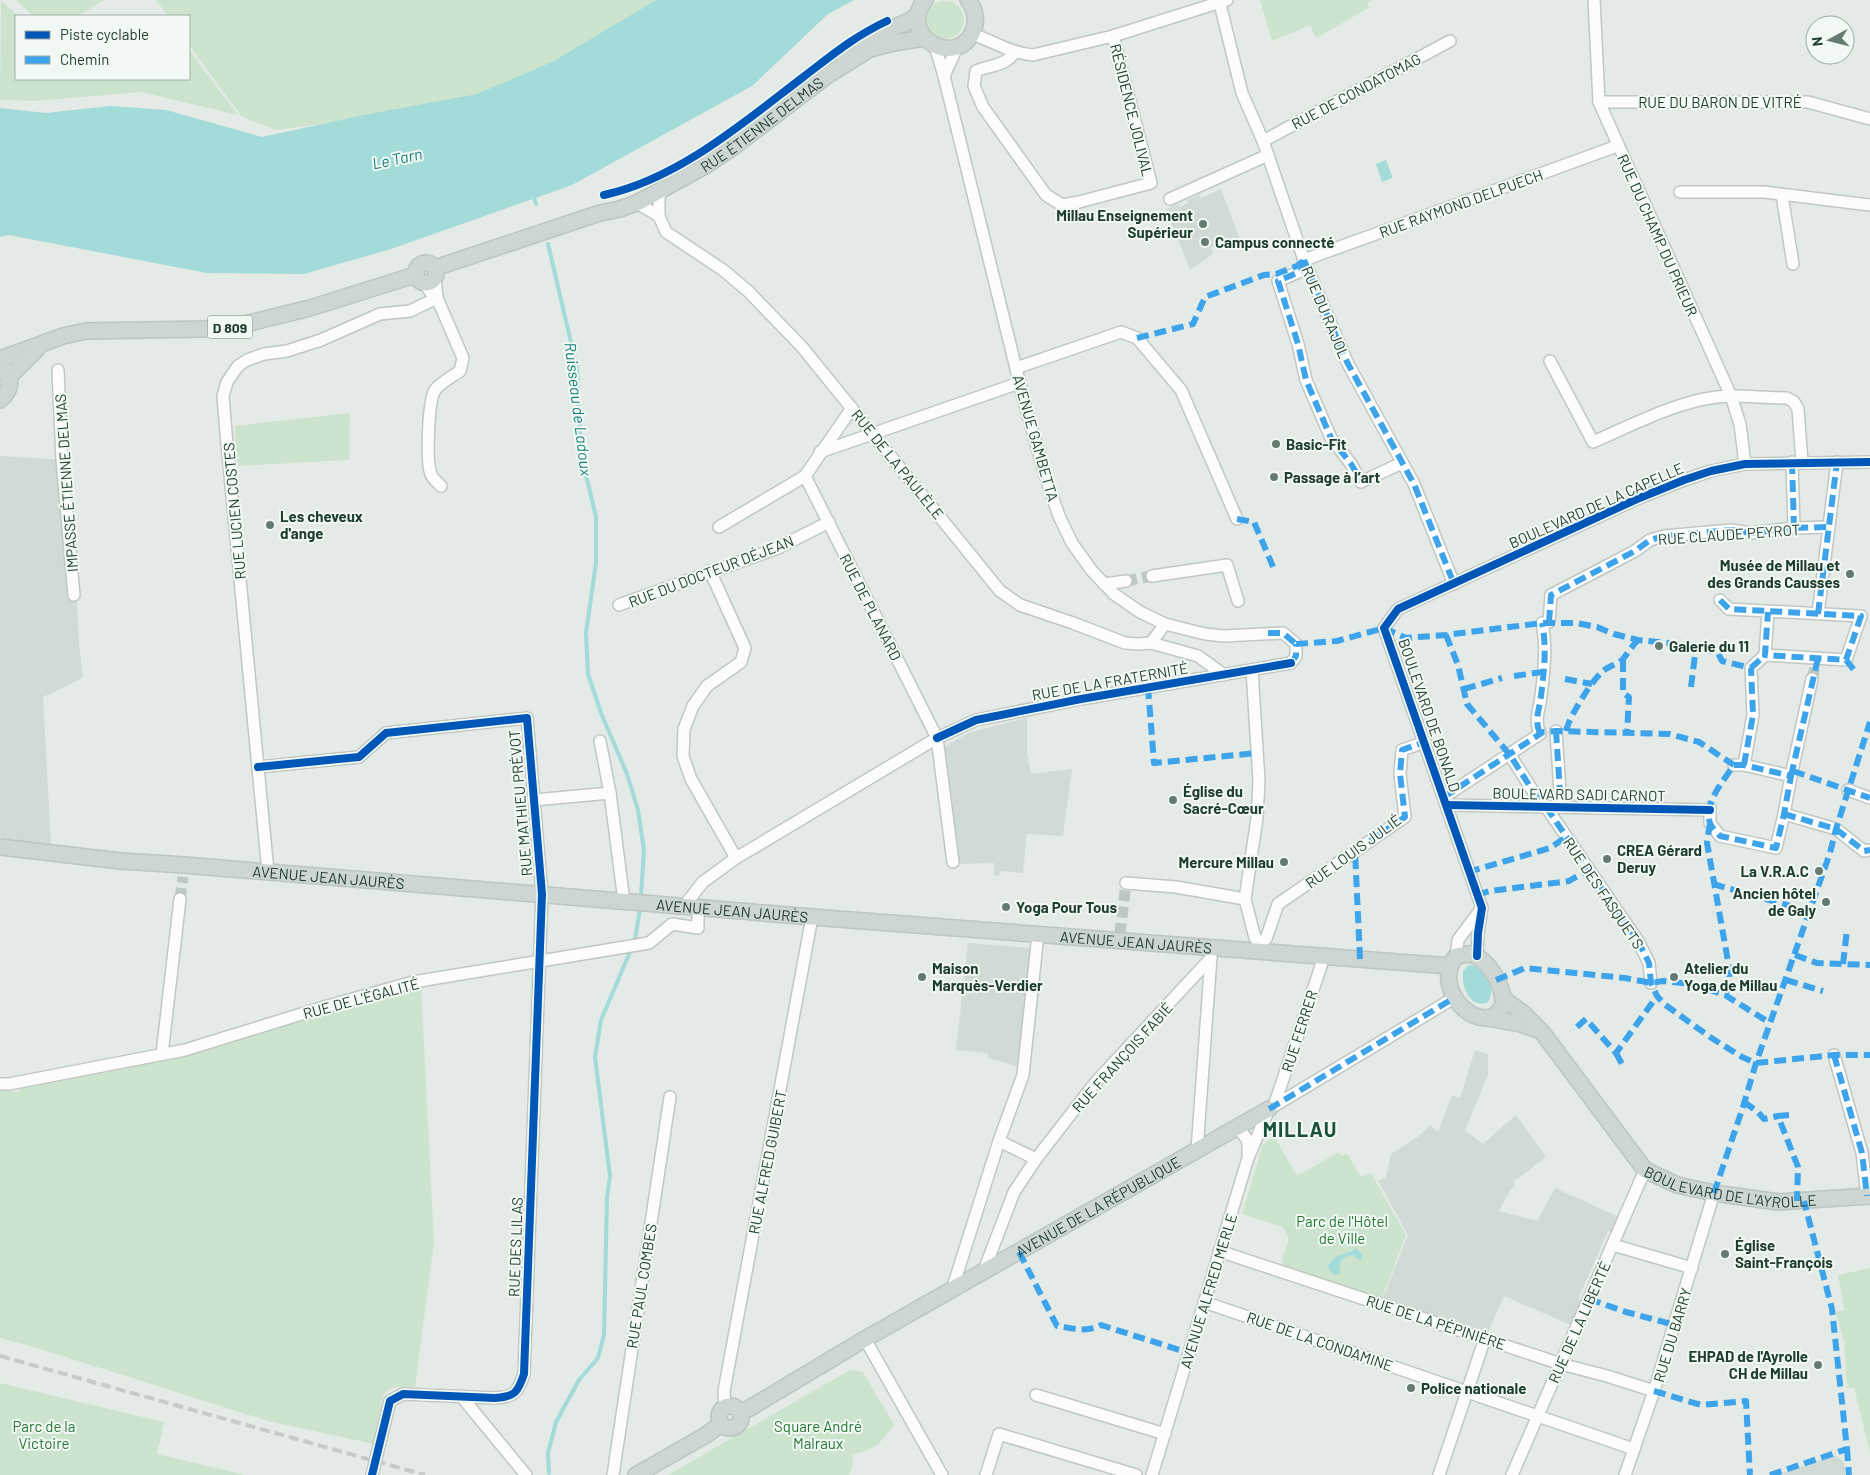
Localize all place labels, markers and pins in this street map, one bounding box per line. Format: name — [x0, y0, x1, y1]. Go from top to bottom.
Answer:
place label: Millau Enseignement Supérieur — [1056, 206, 1193, 241]
marker: Millau Enseignement Supérieur — [1197, 218, 1209, 230]
place label: Campus connecté — [1215, 233, 1334, 251]
marker: Campus connecté — [1199, 236, 1211, 248]
place label: Basic-Fit — [1286, 435, 1347, 453]
marker: Basic-Fit — [1270, 438, 1282, 450]
place label: Passage à l’art — [1284, 468, 1380, 486]
marker: Passage à l’art — [1268, 471, 1280, 483]
place label: Les cheveux d'ange — [280, 507, 363, 542]
marker: Les cheveux d'ange — [264, 519, 276, 531]
place label: Musée de Millau et des Grands Causses — [1707, 556, 1840, 591]
marker: Musée de Millau et des Grands Causses — [1844, 568, 1856, 580]
place label: Galerie du 11 — [1669, 637, 1749, 655]
marker: Galerie du 11 — [1653, 640, 1665, 652]
place label: Église du Sacré-Cœur — [1183, 782, 1264, 817]
marker: Église du Sacré-Cœur — [1167, 794, 1179, 806]
place label: CREA Gérard Deruy — [1617, 841, 1702, 876]
place label: Mercure Millau — [1179, 853, 1274, 871]
marker: CREA Gérard Deruy — [1601, 853, 1613, 865]
marker: Mercure Millau — [1278, 856, 1290, 868]
place label: La V.R.A.C — [1741, 862, 1809, 880]
marker: La V.R.A.C — [1813, 865, 1825, 877]
place label: Ancien hôtel de Galy — [1733, 884, 1816, 919]
marker: Ancien hôtel de Galy — [1820, 896, 1832, 908]
place label: Yoga Pour Tous — [1016, 898, 1118, 916]
marker: Yoga Pour Tous — [1000, 901, 1012, 913]
place label: Maison Marquès-Verdier — [932, 959, 1043, 994]
place label: Atelier du Yoga de Millau — [1684, 959, 1777, 994]
marker: Maison Marquès-Verdier — [916, 971, 928, 983]
marker: Atelier du Yoga de Millau — [1668, 971, 1680, 983]
place label: Église Saint-François — [1735, 1236, 1833, 1271]
marker: Église Saint-François — [1719, 1248, 1731, 1260]
place label: EHPAD de l'Ayrolle CH de Millau — [1689, 1347, 1808, 1382]
marker: EHPAD de l'Ayrolle CH de Millau — [1812, 1359, 1824, 1371]
place label: Police nationale — [1421, 1379, 1526, 1397]
marker: Police nationale — [1405, 1382, 1417, 1394]

